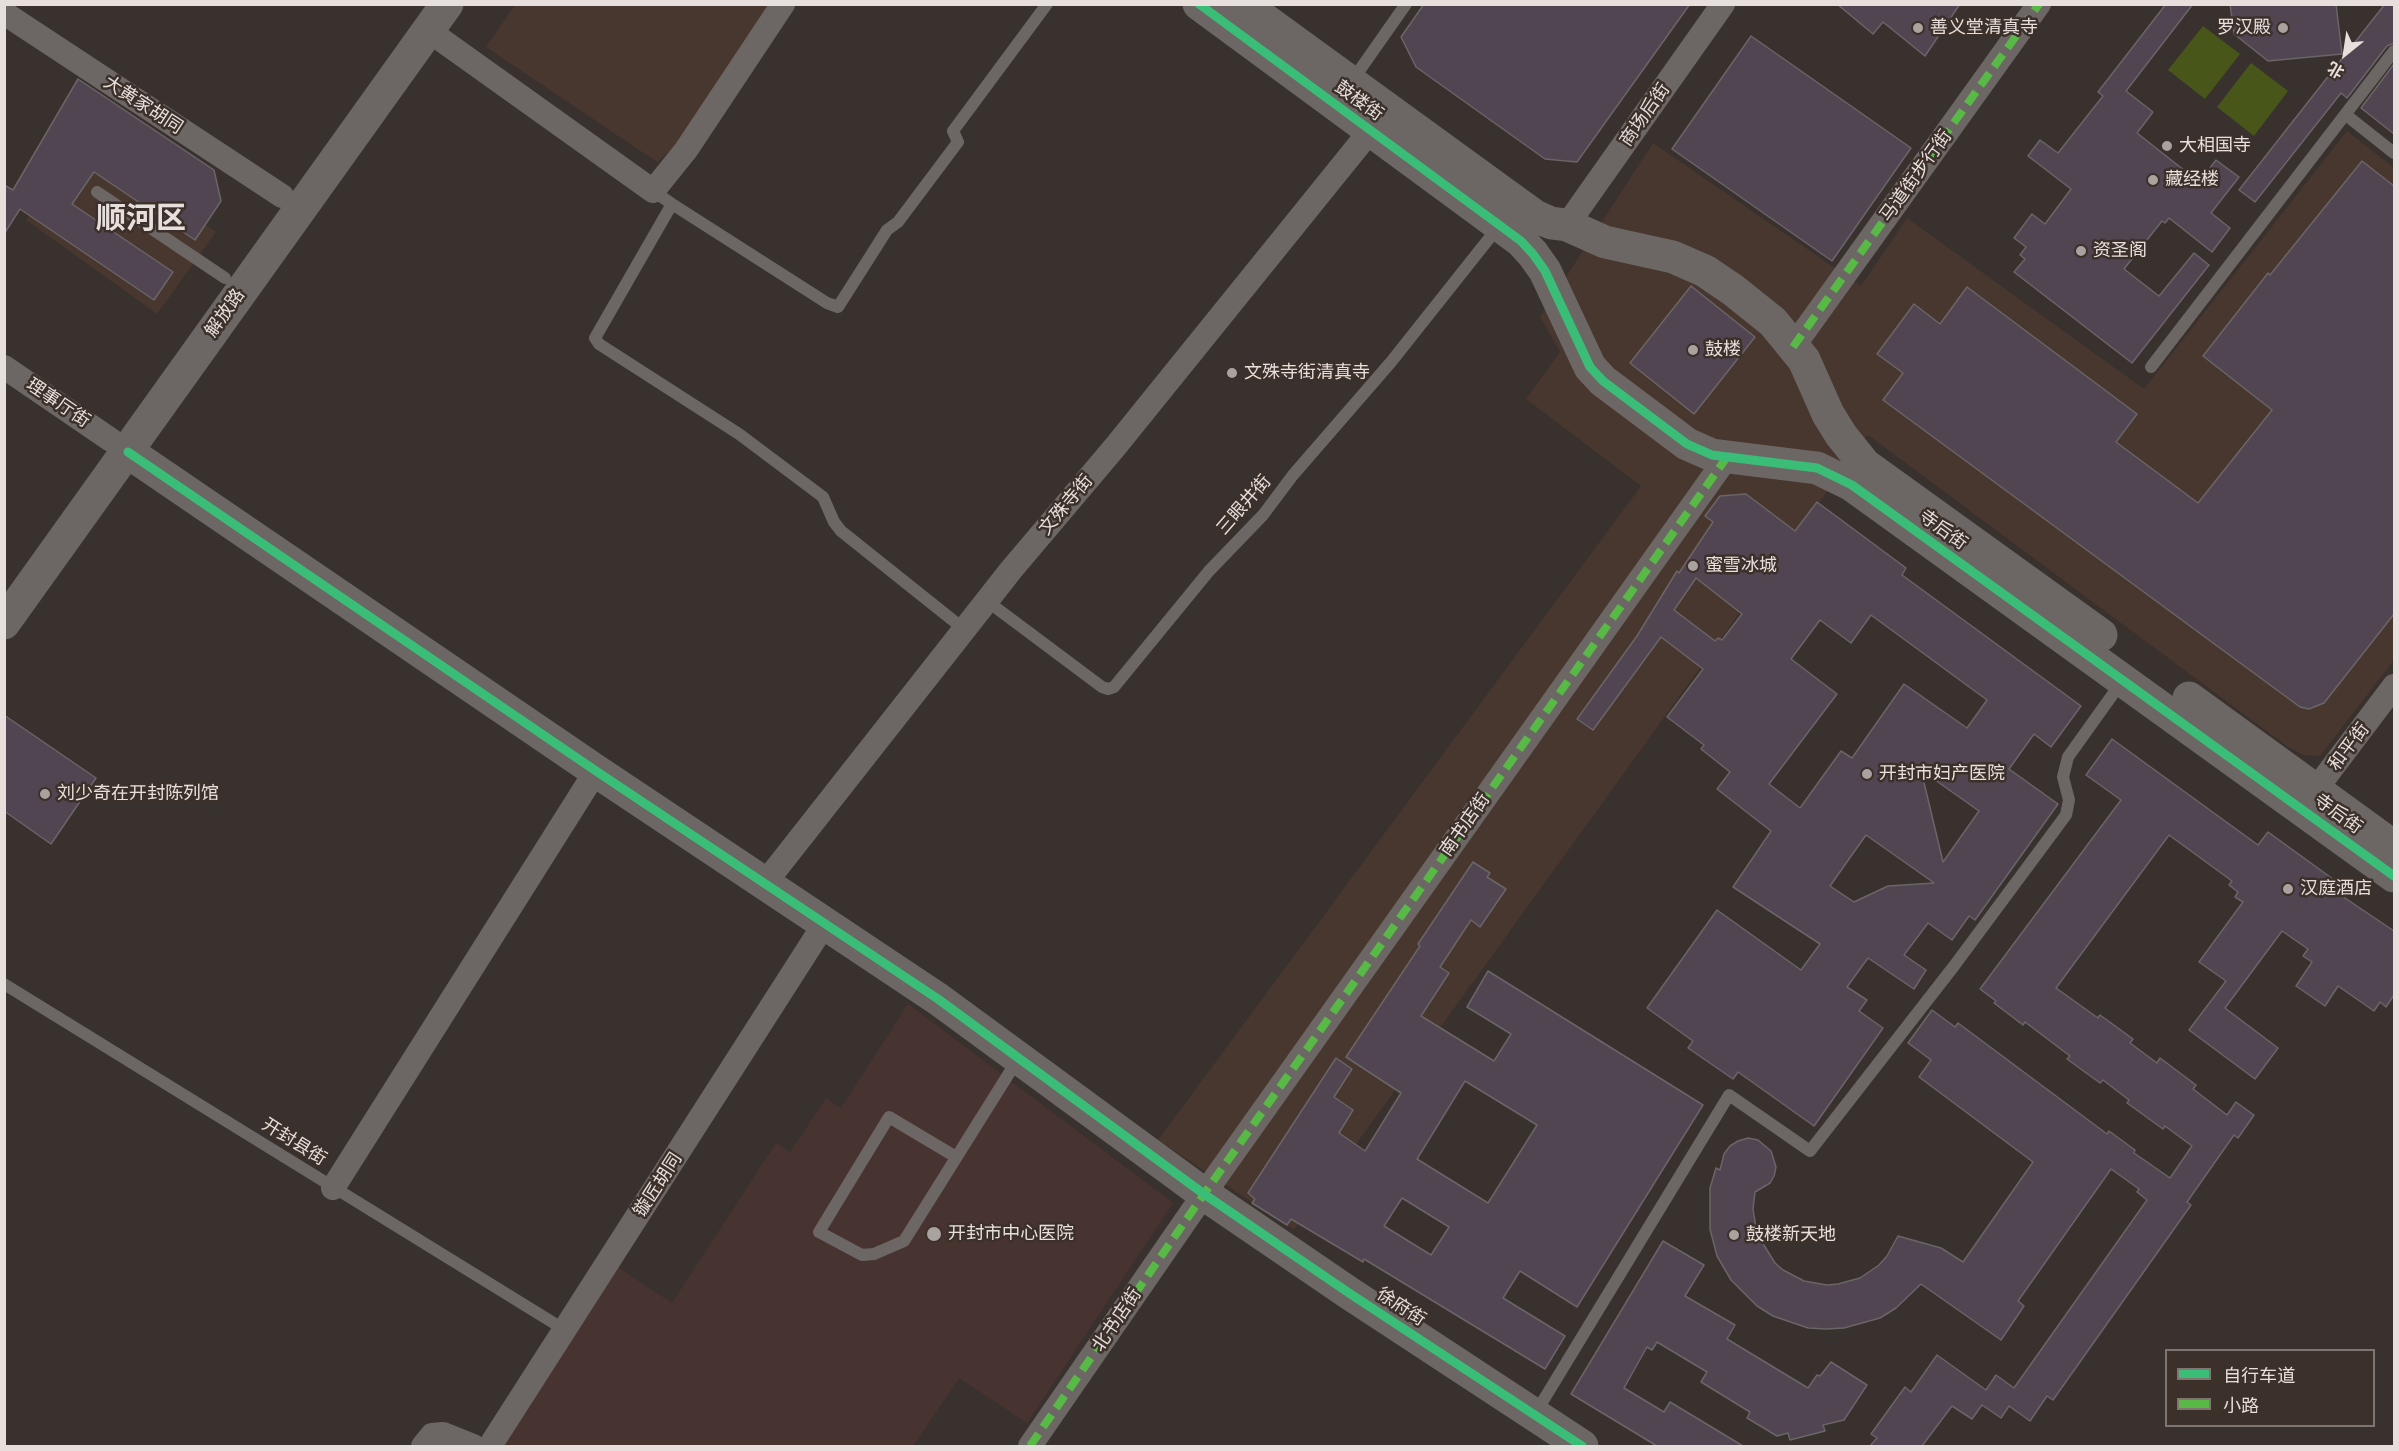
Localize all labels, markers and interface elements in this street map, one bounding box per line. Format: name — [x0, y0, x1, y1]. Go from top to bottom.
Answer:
place label: 善义堂清真寺 — [1930, 17, 2038, 39]
place label: 罗汉殿 — [2217, 17, 2271, 39]
marker: 善义堂清真寺 — [1911, 21, 1925, 35]
marker: 罗汉殿 — [2276, 21, 2290, 35]
north arrow — [2315, 24, 2375, 84]
text: 北 — [2324, 58, 2347, 82]
street label: 大黄家胡同 — [99, 71, 187, 139]
street label: 鼓楼街 — [1331, 76, 1387, 126]
street label: 商场后街 — [1616, 79, 1674, 151]
street label: 马道街步行街 — [1876, 126, 1956, 226]
place label: 大相国寺 — [2179, 135, 2251, 157]
marker: 大相国寺 — [2160, 139, 2174, 153]
place label: 藏经楼 — [2165, 169, 2219, 191]
marker: 藏经楼 — [2146, 173, 2160, 187]
district label: 顺河区 — [96, 201, 186, 237]
place label: 资圣阁 — [2093, 240, 2147, 262]
marker: 资圣阁 — [2074, 244, 2088, 258]
street label: 解放路 — [201, 285, 249, 341]
place label: 鼓楼 — [1705, 339, 1741, 361]
marker: 鼓楼 — [1686, 343, 1700, 357]
place label: 文殊寺街清真寺 — [1244, 362, 1370, 384]
marker: 文殊寺街清真寺 — [1225, 366, 1239, 380]
street label: 理事厅街 — [22, 374, 94, 432]
street label: 文殊寺街 — [1035, 470, 1097, 540]
street label: 三眼井街 — [1212, 471, 1276, 539]
street label: 寺后街 — [1915, 505, 1971, 555]
place label: 蜜雪冰城 — [1705, 555, 1777, 577]
marker: 蜜雪冰城 — [1686, 559, 1700, 573]
street label: 和平街 — [2324, 719, 2374, 775]
place label: 开封市妇产医院 — [1879, 763, 2005, 785]
marker: 开封市妇产医院 — [1860, 767, 1874, 781]
place label: 刘少奇在开封陈列馆 — [57, 783, 219, 805]
marker: 刘少奇在开封陈列馆 — [38, 787, 52, 801]
street label: 南书店街 — [1436, 789, 1494, 861]
street label: 寺后街 — [2310, 789, 2366, 839]
place label: 汉庭酒店 — [2300, 878, 2372, 900]
marker: 汉庭酒店 — [2281, 882, 2295, 896]
street label: 开封县街 — [258, 1114, 330, 1170]
street label: 镟匠胡同 — [629, 1149, 687, 1221]
place label: 开封市中心医院 — [948, 1223, 1074, 1245]
place label: 鼓楼新天地 — [1746, 1224, 1836, 1246]
marker: 开封市中心医院 — [925, 1225, 943, 1243]
marker: 鼓楼新天地 — [1727, 1228, 1741, 1242]
street label: 徐府街 — [1372, 1283, 1430, 1331]
street label: 北书店街 — [1088, 1284, 1146, 1356]
legend — [2165, 1349, 2375, 1427]
text: 自行车道 — [2223, 1365, 2295, 1387]
text: 小路 — [2223, 1395, 2259, 1417]

